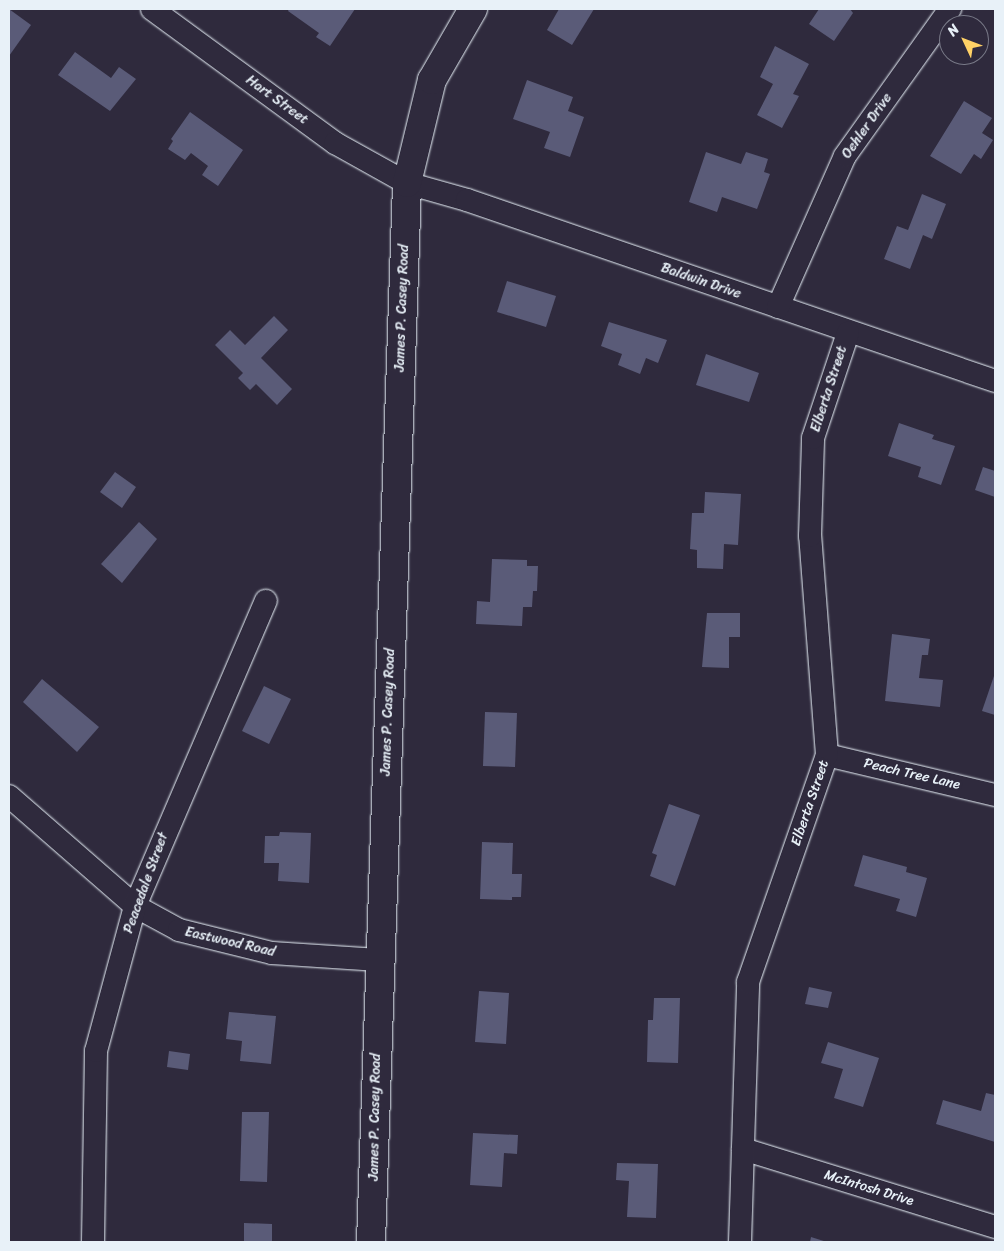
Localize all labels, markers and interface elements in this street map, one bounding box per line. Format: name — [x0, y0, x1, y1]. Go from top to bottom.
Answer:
north arrow — [939, 15, 989, 65]
text: N — [941, 18, 966, 42]
street label: Hart Street — [242, 72, 312, 128]
street label: Oehler Drive — [838, 90, 896, 162]
street label: James P. Casey Road — [391, 244, 413, 372]
street label: Baldwin Drive — [659, 259, 743, 303]
street label: Elberta Street — [807, 344, 851, 434]
street label: James P. Casey Road — [377, 648, 399, 776]
street label: Peach Tree Lane — [862, 755, 962, 793]
street label: Elberta Street — [787, 758, 833, 848]
street label: Peacedale Street — [120, 830, 172, 936]
street label: Eastwood Road — [183, 923, 277, 961]
street label: James P. Casey Road — [365, 1053, 385, 1181]
street label: McIntosh Drive — [822, 1166, 916, 1210]

